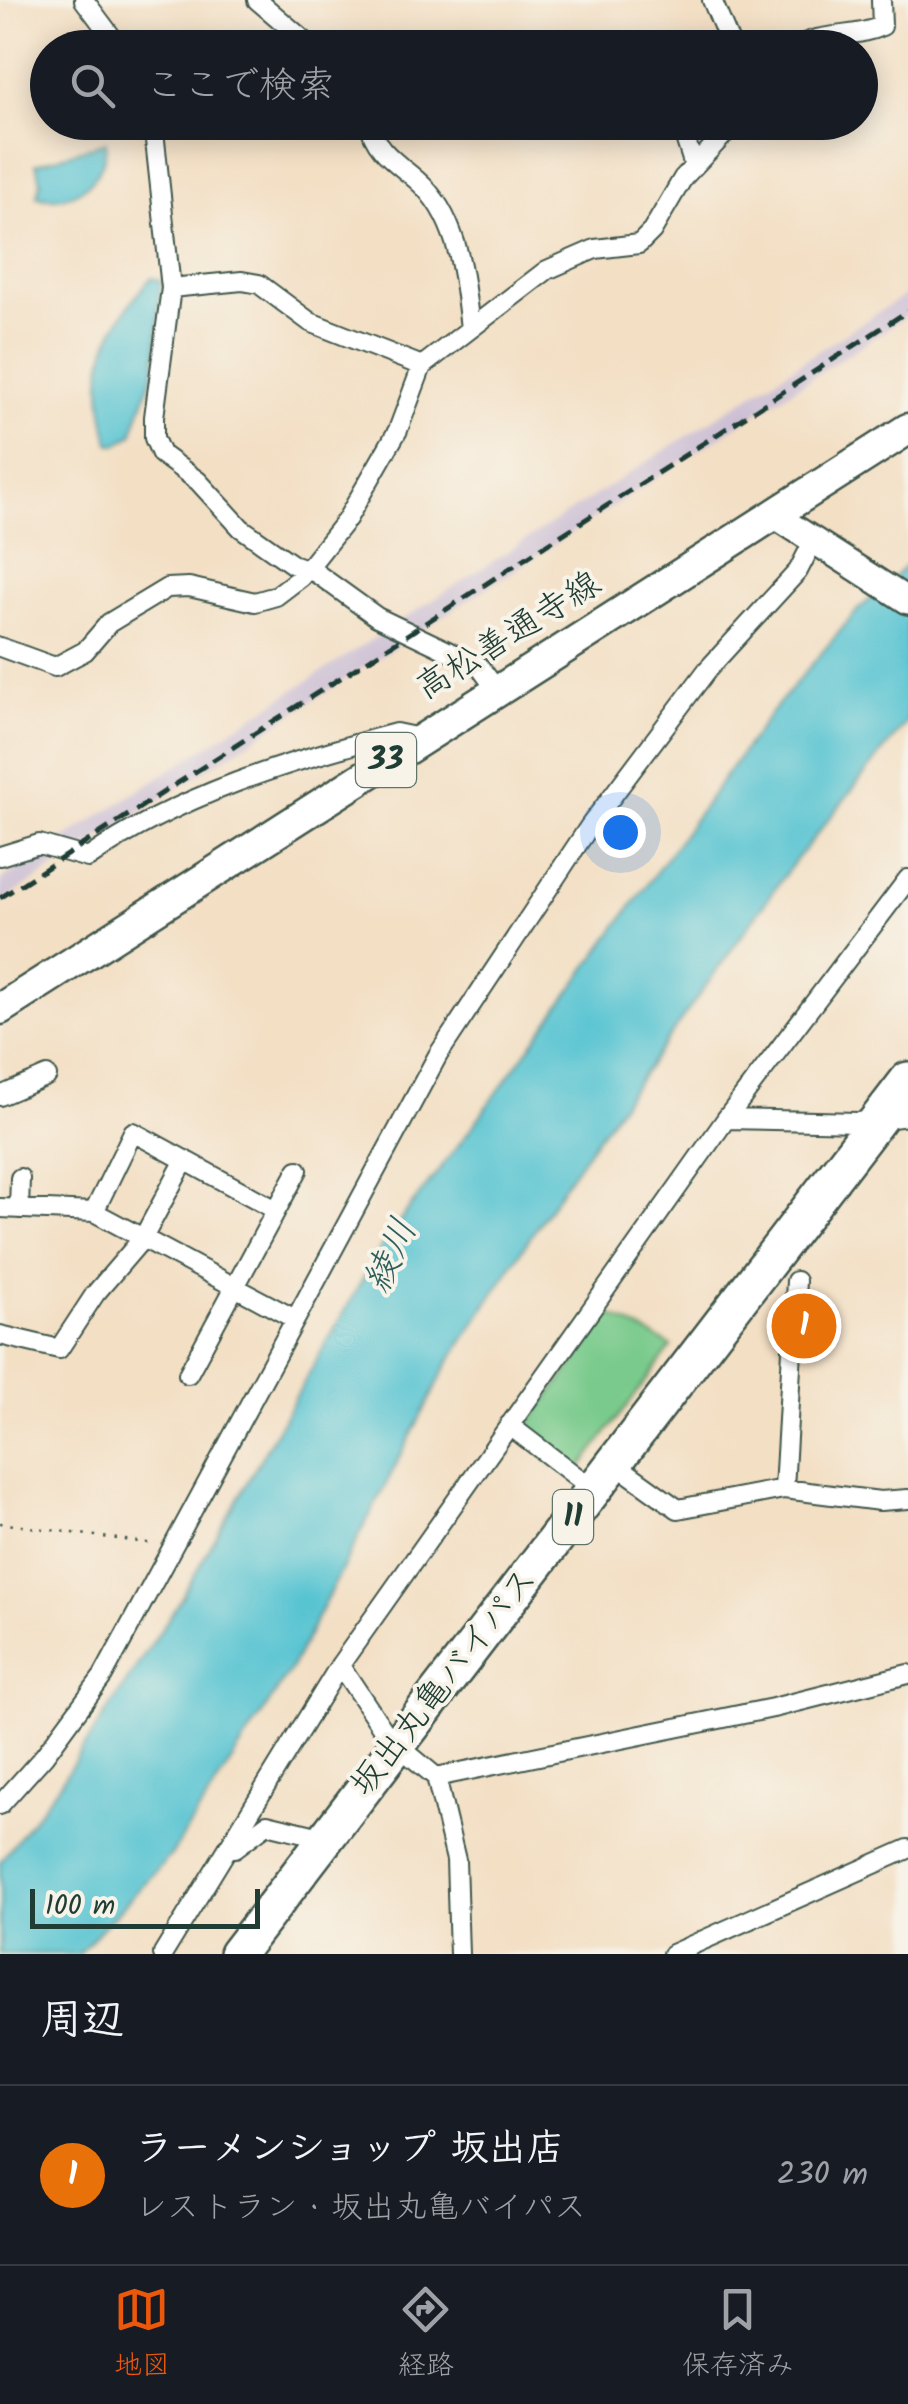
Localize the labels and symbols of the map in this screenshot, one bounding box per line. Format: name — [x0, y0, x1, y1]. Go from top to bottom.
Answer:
street label: 高松善通寺線 — [405, 558, 613, 716]
road number: 33 — [356, 733, 416, 787]
your location — [595, 807, 646, 858]
water label: 綾川 — [349, 1209, 435, 1303]
pin: 1 — [772, 1288, 836, 1364]
road number: 11 — [553, 1490, 593, 1544]
street label: 坂出丸亀バイパス — [337, 1556, 553, 1810]
scale bar — [30, 1884, 260, 1928]

